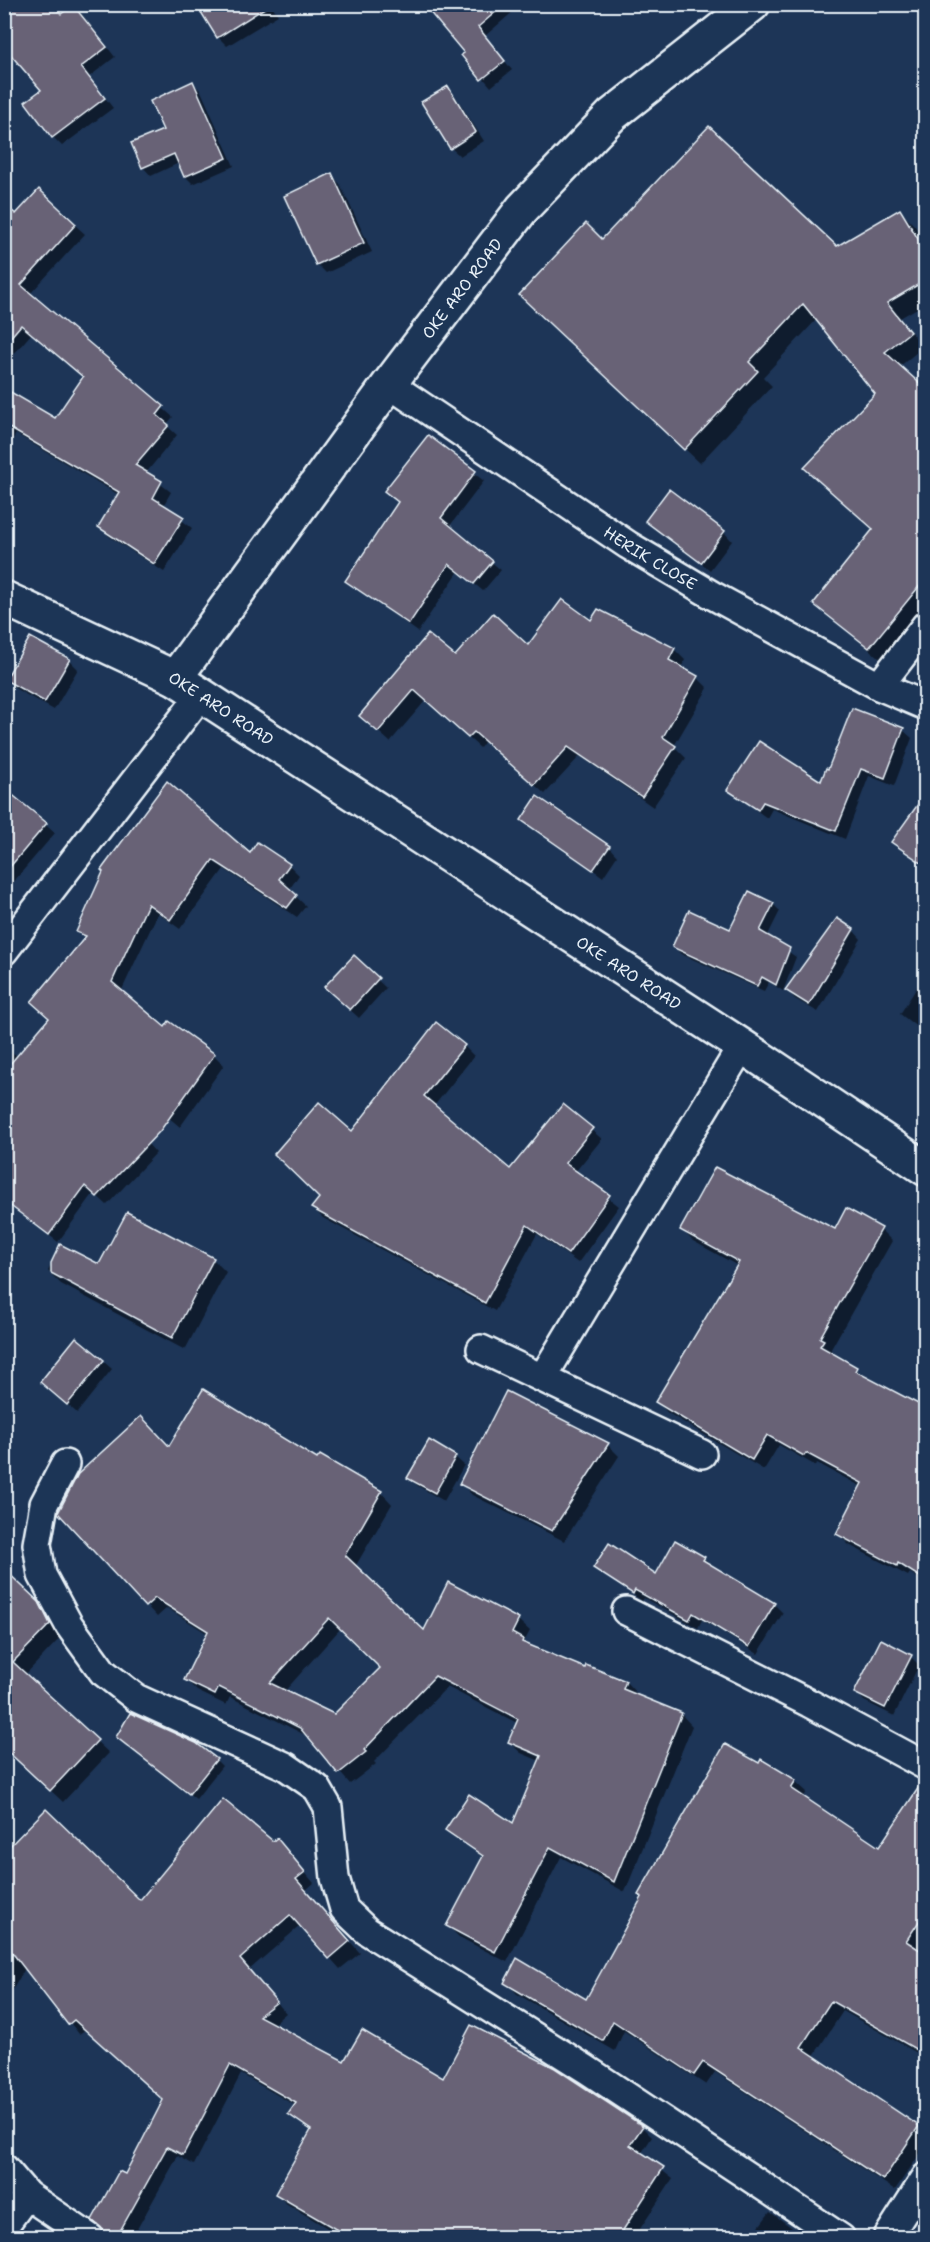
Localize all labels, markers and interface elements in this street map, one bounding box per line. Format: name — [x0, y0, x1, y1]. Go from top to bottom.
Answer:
street label: OKE ARO ROAD — [417, 234, 507, 343]
street label: HERIK CLOSE — [599, 522, 701, 595]
street label: OKE ARO ROAD — [165, 667, 277, 750]
street label: OKE ARO ROAD — [572, 931, 685, 1015]

